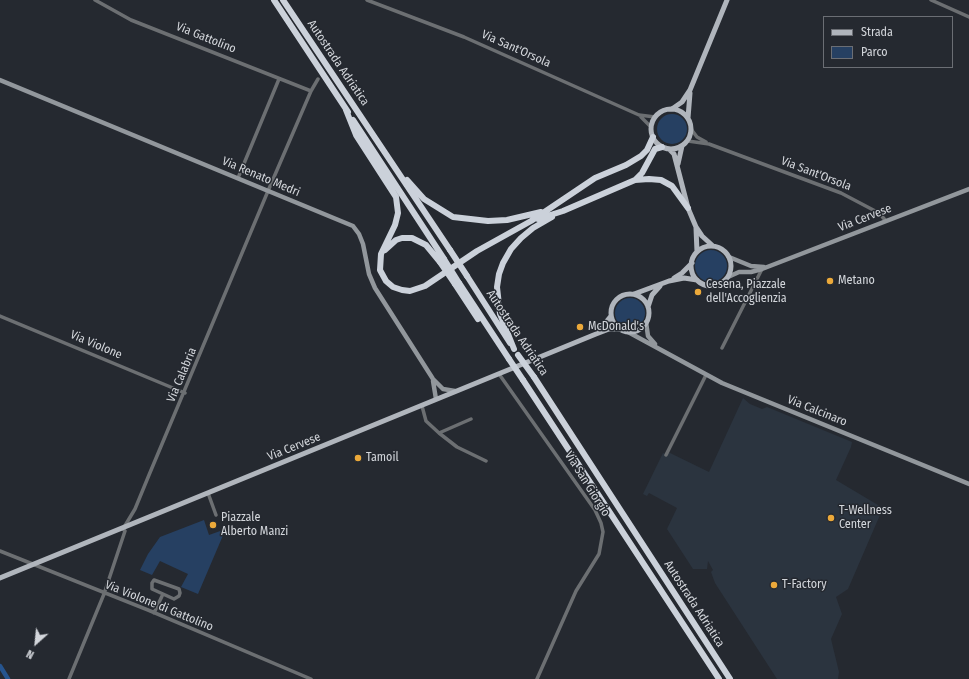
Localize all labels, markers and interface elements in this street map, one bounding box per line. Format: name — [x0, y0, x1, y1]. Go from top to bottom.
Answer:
legend — [823, 16, 953, 68]
street label: Autostrada Adriatica — [304, 17, 372, 109]
street label: Via Gattolino — [174, 19, 238, 57]
text: Strada — [861, 25, 893, 39]
street label: Via Sant'Orsola — [479, 27, 553, 71]
text: Parco — [861, 45, 888, 59]
street label: Via Renato Medri — [220, 154, 302, 200]
street label: Via Sant'Orsola — [779, 154, 853, 194]
street label: Via Cervese — [836, 201, 894, 235]
place label: Metano — [838, 274, 875, 288]
marker: Metano — [825, 276, 835, 286]
place label: Cesena, Piazzale dell'Accoglienzia — [706, 278, 787, 306]
street label: Autostrada Adriatica — [483, 287, 551, 379]
marker: Cesena, Piazzale dell'Accoglienzia — [693, 287, 703, 297]
place label: McDonald's — [588, 320, 644, 334]
marker: McDonald's — [575, 322, 585, 332]
street label: Via Violone — [68, 328, 124, 362]
street label: Via Calabria — [164, 345, 200, 405]
street label: Via Calcinaro — [785, 392, 849, 430]
street label: Via Cervese — [265, 430, 323, 464]
street label: Via San Giorgio — [561, 449, 613, 519]
place label: Tamoil — [366, 451, 399, 465]
marker: Tamoil — [353, 453, 363, 463]
place label: T-Wellness Center — [839, 504, 892, 532]
place label: Piazzale Alberto Manzi — [221, 511, 288, 539]
marker: T-Wellness Center — [826, 513, 836, 523]
marker: Piazzale Alberto Manzi — [208, 520, 218, 530]
street label: Autostrada Adriatica — [661, 558, 727, 650]
street label: Via Violone di Gattolino — [103, 578, 215, 634]
place label: T-Factory — [782, 578, 827, 592]
marker: T-Factory — [769, 580, 779, 590]
north arrow — [16, 623, 56, 663]
text: N — [24, 647, 36, 661]

